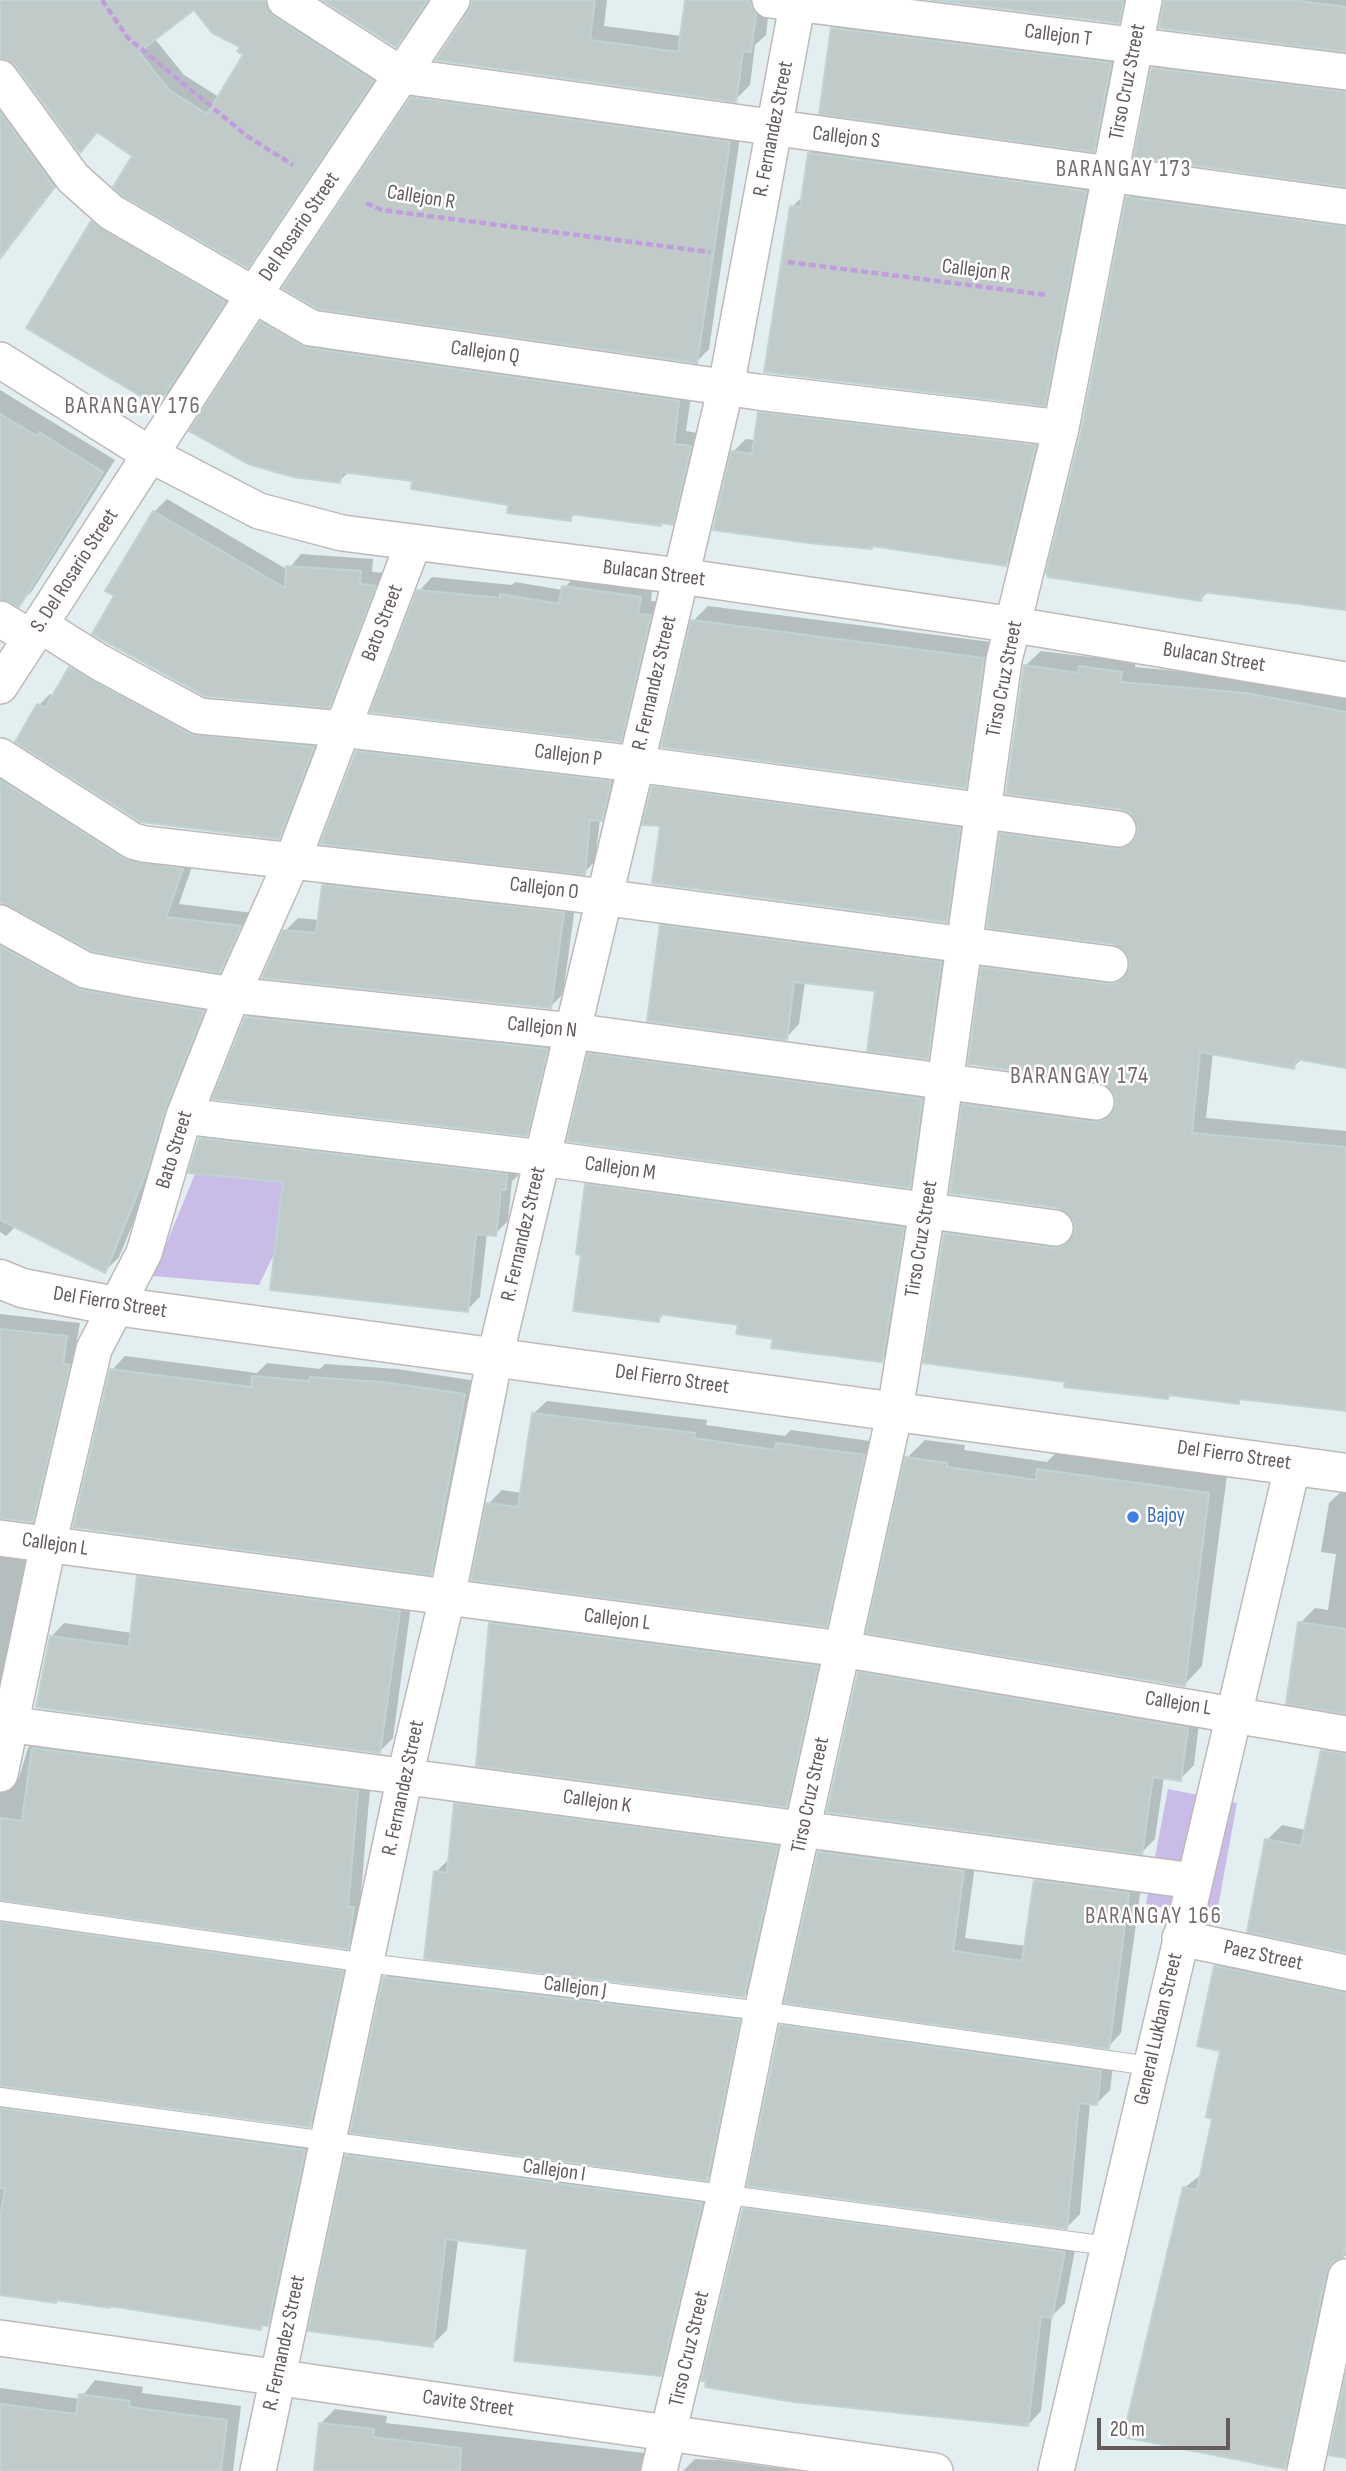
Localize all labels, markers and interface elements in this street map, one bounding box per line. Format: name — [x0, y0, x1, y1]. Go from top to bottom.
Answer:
street label: Callejon T — [1023, 19, 1093, 53]
street label: Tirso Cruz Street — [1104, 22, 1152, 142]
street label: R. Fernandez Street — [749, 59, 799, 199]
street label: Callejon S — [811, 121, 881, 155]
district label: BARANGAY 173 — [1057, 156, 1191, 184]
street label: Del Rosario Street — [254, 168, 346, 286]
street label: Callejon R — [385, 180, 457, 216]
street label: Callejon R — [940, 254, 1012, 288]
street label: Callejon Q — [449, 336, 521, 370]
district label: BARANGAY 176 — [66, 393, 200, 421]
street label: S. Del Rosario Street — [26, 504, 124, 638]
street label: Bulacan Street — [601, 555, 707, 593]
street label: Bato Street — [357, 581, 409, 665]
street label: R. Fernandez Street — [627, 613, 683, 753]
street label: Tirso Cruz Street — [981, 619, 1029, 739]
street label: Bulacan Street — [1161, 638, 1267, 678]
street label: Callejon P — [533, 739, 603, 773]
street label: Callejon O — [508, 872, 580, 906]
street label: Callejon N — [506, 1012, 578, 1044]
district label: BARANGAY 174 — [1011, 1063, 1149, 1091]
street label: Bato Street — [151, 1108, 199, 1192]
street label: Callejon M — [583, 1152, 657, 1186]
street label: R. Fernandez Street — [496, 1164, 552, 1304]
street label: Tirso Cruz Street — [900, 1179, 944, 1299]
street label: Del Fierro Street — [51, 1282, 169, 1324]
street label: Del Fierro Street — [613, 1360, 731, 1400]
street label: Del Fierro Street — [1175, 1436, 1293, 1476]
place label: Bajoy — [1147, 1504, 1185, 1530]
marker: Bajoy — [1125, 1509, 1141, 1525]
street label: Callejon L — [20, 1528, 90, 1562]
street label: Callejon L — [582, 1603, 652, 1637]
street label: Callejon L — [1143, 1686, 1213, 1722]
street label: R. Fernandez Street — [377, 1718, 431, 1858]
street label: Tirso Cruz Street — [786, 1735, 836, 1855]
street label: Callejon K — [561, 1785, 633, 1819]
district label: BARANGAY 166 — [1087, 1903, 1221, 1931]
street label: Paez Street — [1221, 1935, 1305, 1977]
street label: General Lukban Street — [1129, 1950, 1189, 2108]
street label: Callejon J — [542, 1972, 608, 2004]
street label: Callejon I — [521, 2154, 587, 2188]
street label: R. Fernandez Street — [258, 2273, 312, 2413]
street label: Tirso Cruz Street — [664, 2289, 716, 2409]
street label: Cavite Street — [421, 2385, 515, 2423]
scale bar — [1101, 2404, 1234, 2448]
text: 20 m — [1110, 2417, 1145, 2442]

